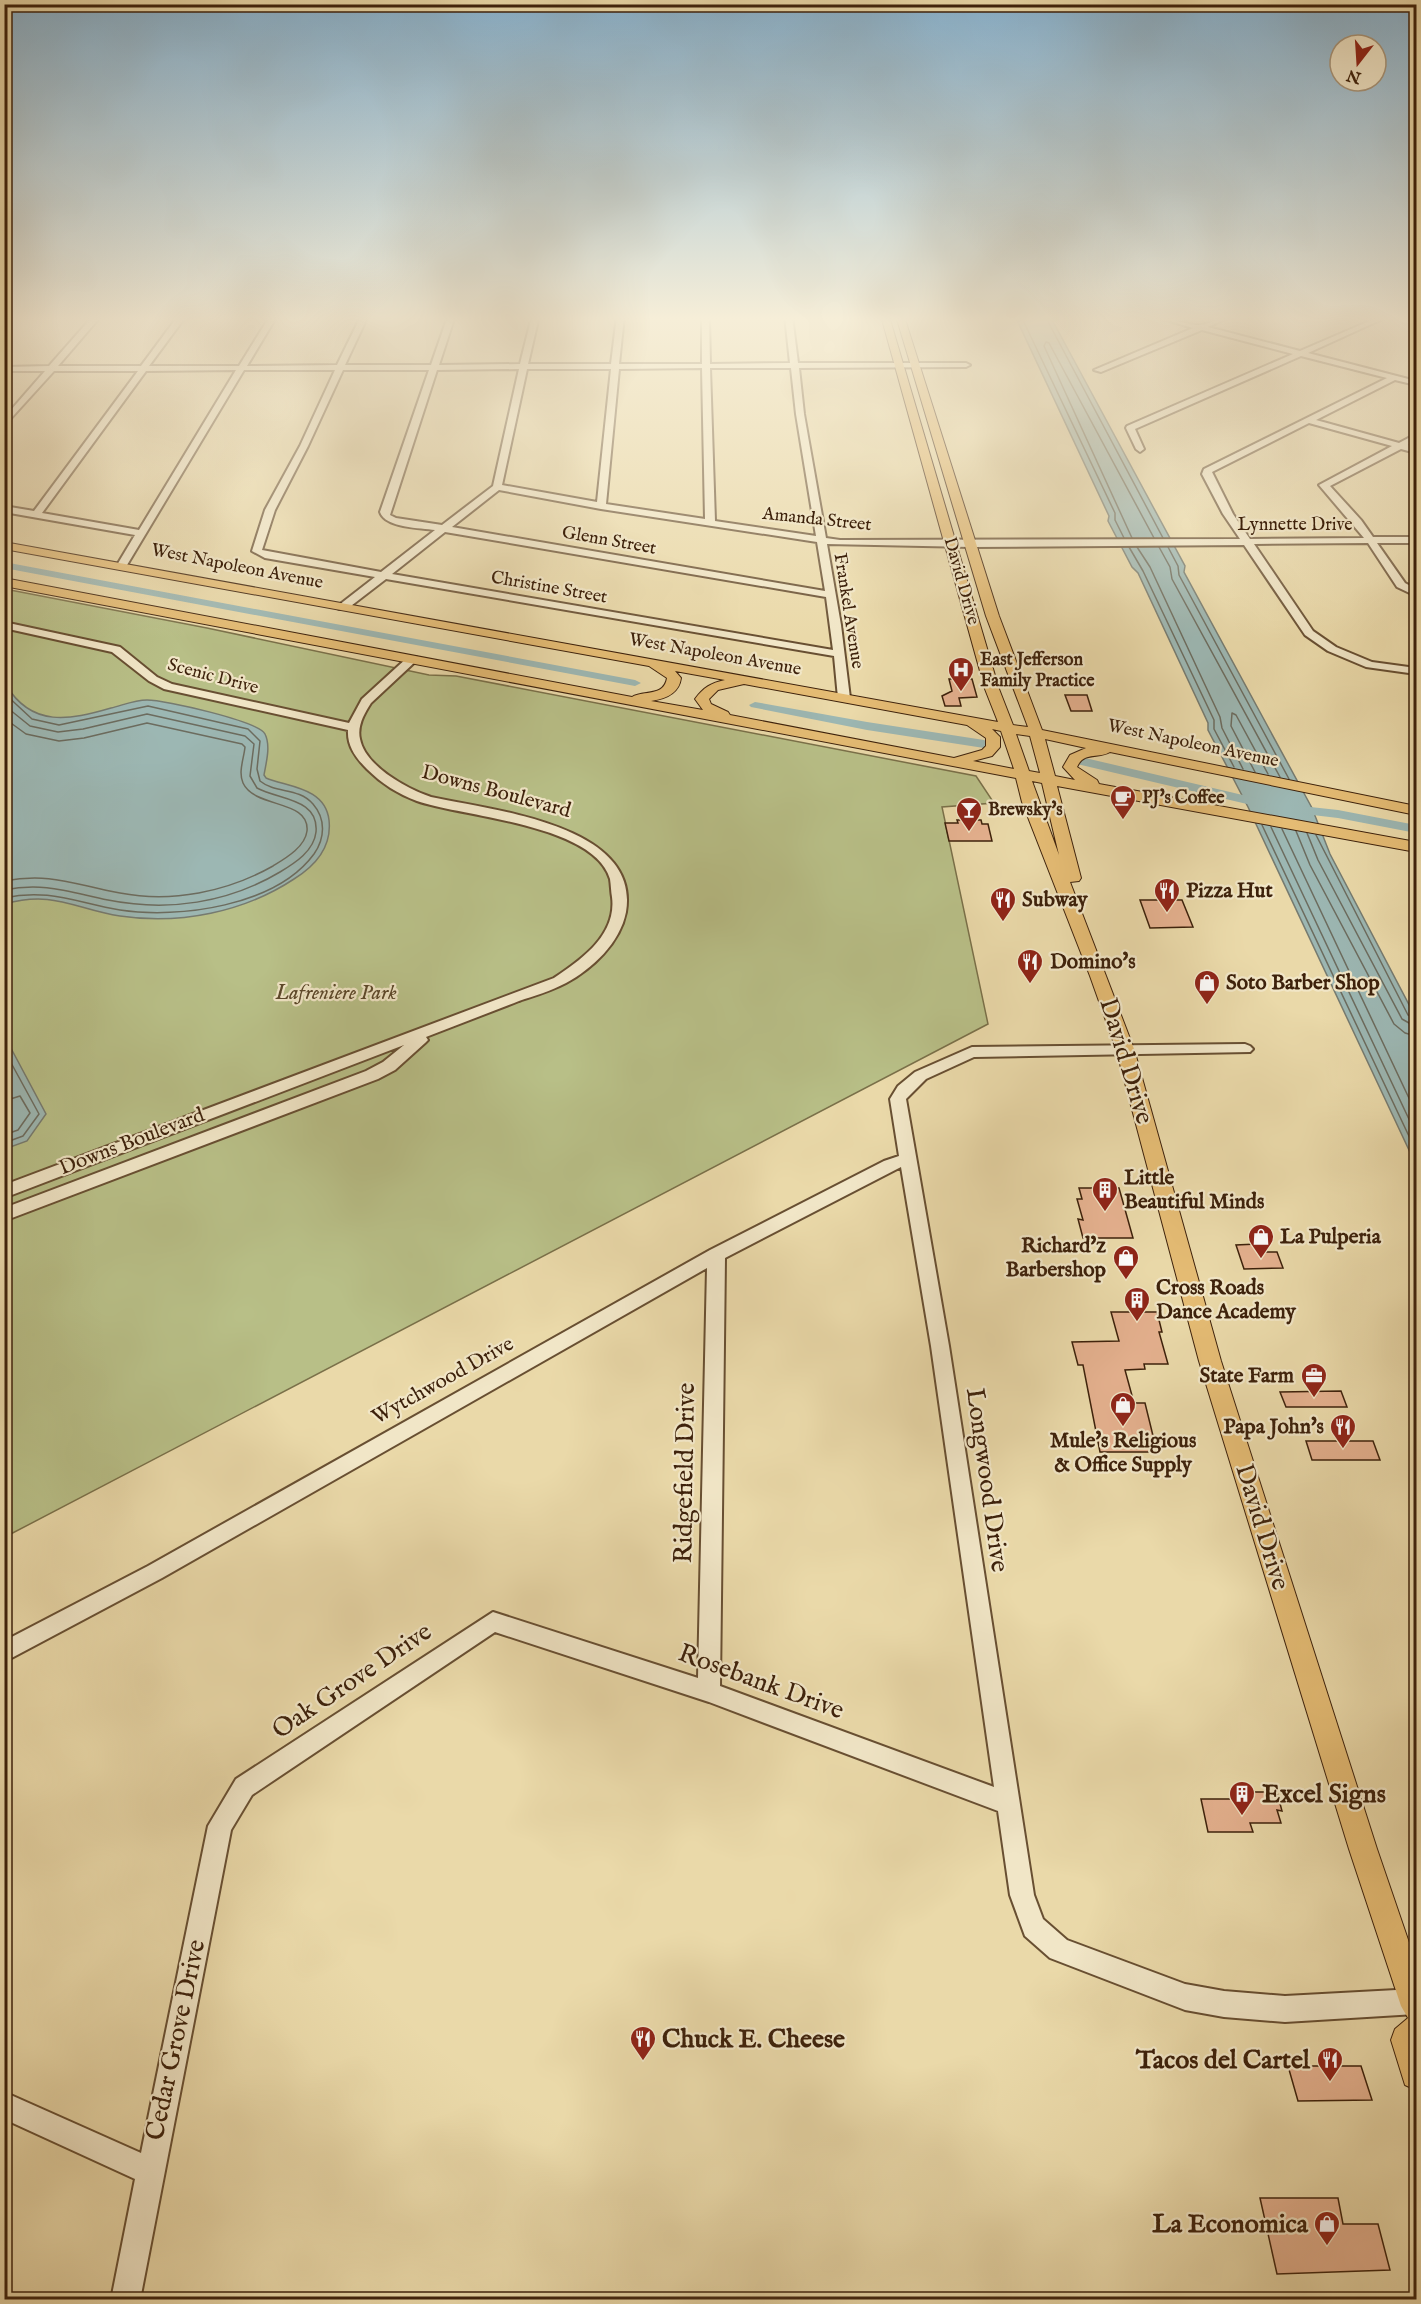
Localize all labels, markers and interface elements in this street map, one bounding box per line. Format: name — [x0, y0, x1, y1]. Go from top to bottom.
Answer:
north arrow — [1328, 33, 1388, 93]
text: N — [1345, 64, 1365, 87]
street label: Amanda Street — [760, 503, 873, 537]
street label: Lynnette Drive — [1237, 514, 1353, 537]
street label: Glenn Street — [560, 521, 658, 561]
street label: David Drive — [938, 534, 984, 628]
street label: West Napoleon Avenue — [149, 539, 325, 595]
street label: Frankel Avenue — [828, 552, 868, 670]
street label: Christine Street — [489, 566, 609, 610]
street label: West Napoleon Avenue — [627, 629, 803, 681]
place label: East Jefferson Family Practice — [980, 649, 1095, 693]
street label: Scenic Drive — [165, 654, 261, 700]
hospital icon: East Jefferson Family Practice — [946, 655, 976, 693]
street label: West Napoleon Avenue — [1105, 715, 1281, 773]
street label: Downs Boulevard — [418, 759, 574, 825]
cafe icon: PJ's Coffee — [1108, 783, 1138, 821]
place label: PJ's Coffee — [1142, 787, 1225, 810]
bar icon: Brewsky's — [954, 795, 984, 833]
place label: Brewsky's — [988, 799, 1063, 822]
restaurant icon: Pizza Hut — [1152, 876, 1182, 914]
place label: Pizza Hut — [1186, 878, 1273, 905]
restaurant icon: Subway — [988, 885, 1018, 923]
place label: Subway — [1022, 887, 1088, 914]
restaurant icon: Domino's — [1015, 947, 1045, 985]
place label: Domino's — [1050, 949, 1136, 976]
shop icon: Soto Barber Shop — [1192, 968, 1222, 1006]
place label: Soto Barber Shop — [1226, 970, 1380, 997]
park label: Lafreniere Park — [274, 980, 397, 1007]
street label: David Drive — [1091, 994, 1161, 1128]
street label: Downs Boulevard — [56, 1102, 209, 1182]
place label: Little Beautiful Minds — [1124, 1165, 1264, 1216]
building icon: Little Beautiful Minds — [1090, 1175, 1120, 1213]
shop icon: La Pulperia — [1246, 1222, 1276, 1260]
place label: La Pulperia — [1280, 1224, 1382, 1251]
place label: Richard'z Barbershop — [1006, 1233, 1107, 1284]
shop icon: Richard'z Barbershop — [1111, 1243, 1141, 1281]
place label: Cross Roads Dance Academy — [1156, 1275, 1297, 1326]
building icon: Cross Roads Dance Academy — [1122, 1285, 1152, 1323]
street label: Wytchwood Drive — [367, 1331, 519, 1431]
office icon: State Farm — [1299, 1361, 1329, 1399]
place label: State Farm — [1199, 1363, 1295, 1390]
street label: Ridgefield Drive — [667, 1382, 703, 1564]
street label: Longwood Drive — [958, 1386, 1016, 1574]
shop icon: Mule's Religious & Office Supply — [1108, 1390, 1138, 1428]
restaurant icon: Papa John's — [1328, 1412, 1358, 1450]
place label: Papa John's — [1223, 1414, 1324, 1441]
place label: Mule's Religious & Office Supply — [1050, 1428, 1196, 1479]
street label: David Drive — [1227, 1460, 1297, 1594]
street label: Oak Grove Drive — [266, 1615, 438, 1747]
street label: Rosebank Drive — [674, 1637, 848, 1727]
place label: Excel Signs — [1262, 1778, 1386, 1811]
building icon: Excel Signs — [1227, 1779, 1257, 1817]
street label: Cedar Grove Drive — [139, 1937, 213, 2143]
place label: Chuck E. Cheese — [662, 2023, 845, 2056]
restaurant icon: Chuck E. Cheese — [628, 2024, 658, 2062]
place label: Tacos del Cartel — [1135, 2044, 1311, 2077]
restaurant icon: Tacos del Cartel — [1315, 2045, 1345, 2083]
place label: La Economica — [1152, 2208, 1309, 2241]
shop icon: La Economica — [1312, 2209, 1342, 2247]

